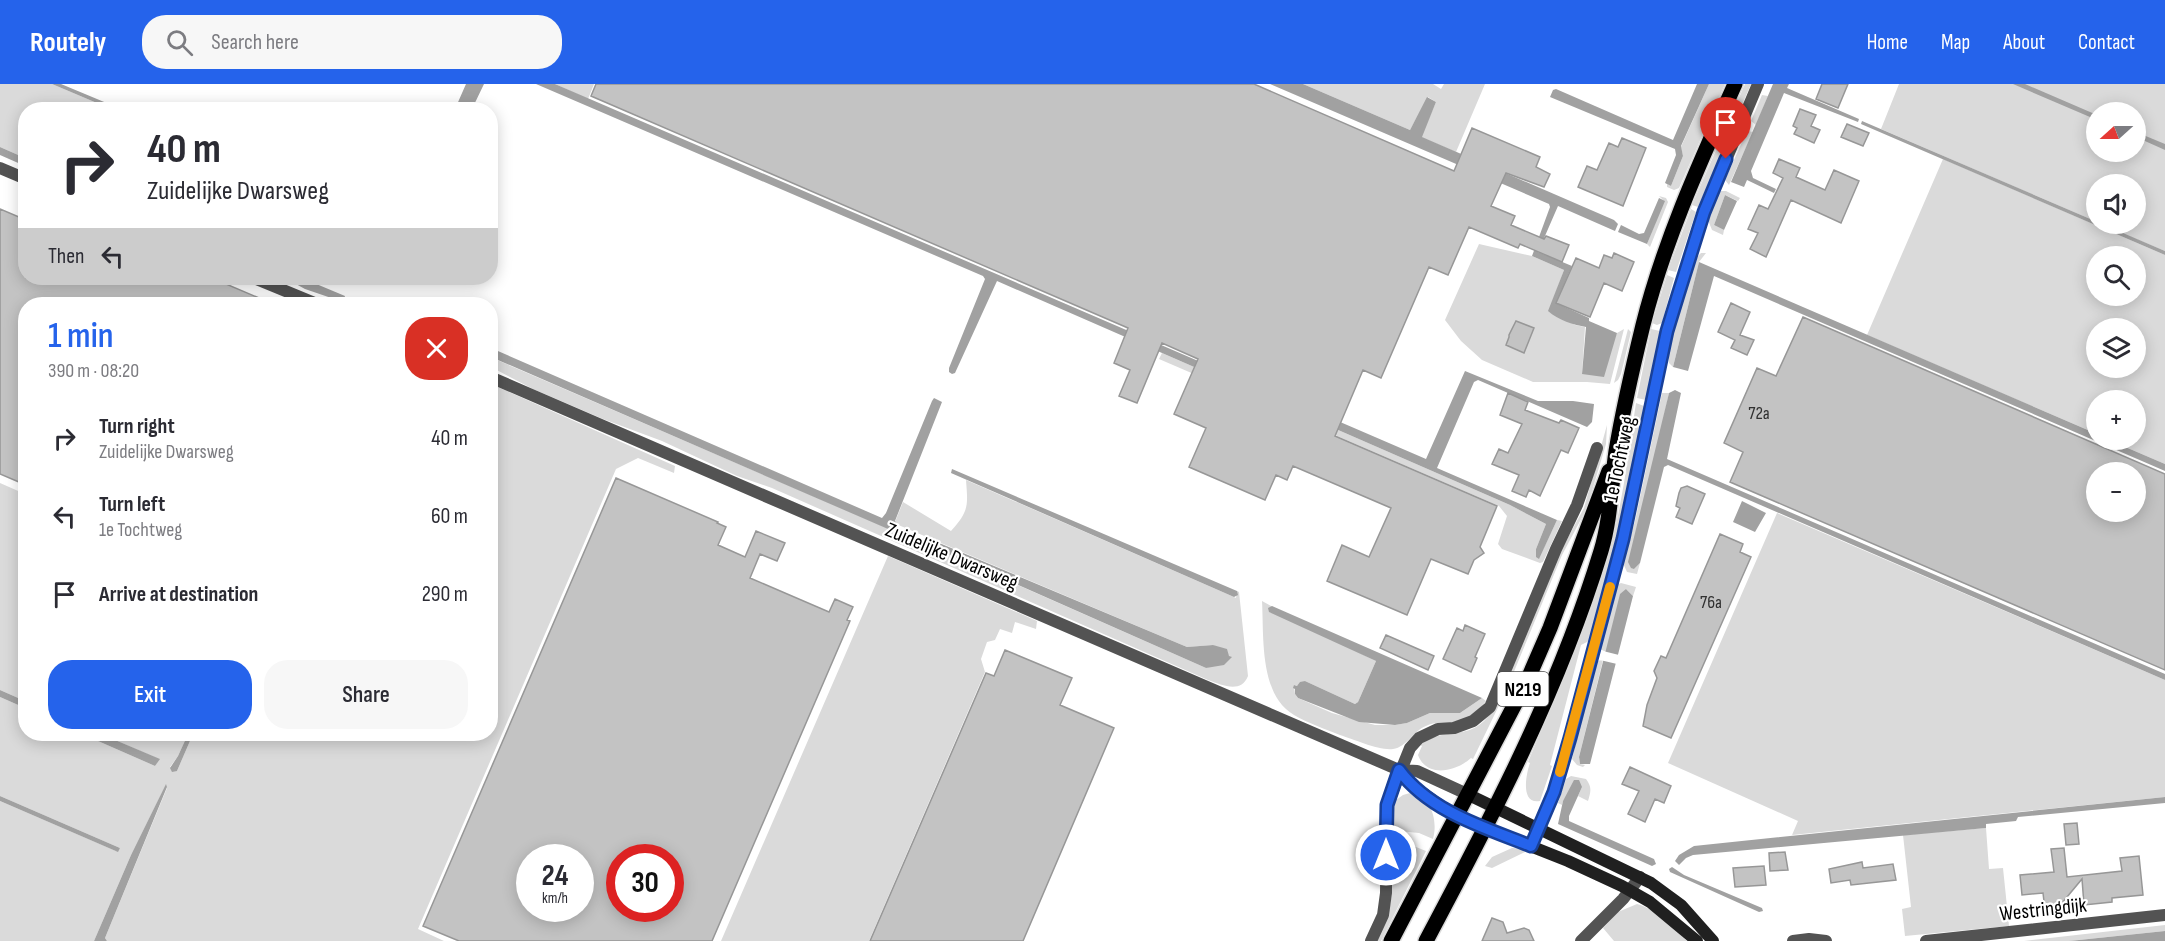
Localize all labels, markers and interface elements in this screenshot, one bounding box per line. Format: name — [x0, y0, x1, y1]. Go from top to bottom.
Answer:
search box — [142, 15, 562, 69]
text: Routely — [30, 26, 106, 59]
icon: search — [163, 26, 196, 59]
text: Search here — [211, 29, 299, 56]
text: Home — [1867, 30, 1908, 55]
text: Map — [1941, 30, 1970, 55]
text: About — [2003, 30, 2045, 55]
text: Contact — [2078, 30, 2135, 55]
pin — [1700, 97, 1751, 159]
north arrow — [2086, 102, 2146, 162]
map controls — [2086, 102, 2146, 522]
icon: arrive — [1709, 106, 1742, 139]
text: 40 m — [147, 124, 221, 175]
icon: right — [48, 126, 126, 204]
button: sound — [2086, 174, 2146, 234]
text: Zuidelijke Dwarsweg — [147, 175, 329, 207]
icon: left — [96, 240, 129, 273]
text: Then — [48, 243, 84, 270]
button: search — [2086, 246, 2146, 306]
text: 1 min — [48, 315, 113, 358]
button: close — [405, 317, 468, 380]
button: layers — [2086, 318, 2146, 378]
text: 390 m · 08:20 — [48, 359, 139, 383]
button: + — [2086, 390, 2146, 450]
house number: 72a — [1748, 403, 1770, 424]
text: Turn right — [99, 413, 175, 440]
street label: 1e Tochtweg — [1598, 414, 1641, 504]
icon: right — [48, 422, 81, 455]
text: 40 m — [431, 425, 468, 452]
text: Zuidelijke Dwarsweg — [99, 440, 234, 464]
button: − — [2086, 462, 2146, 522]
text: Turn left — [99, 491, 165, 518]
icon: left — [48, 500, 81, 533]
text: 60 m — [431, 503, 468, 530]
street label: Zuidelijke Dwarsweg — [882, 517, 1022, 596]
text: 1e Tochtweg — [99, 518, 182, 542]
icon: arrive — [48, 578, 81, 611]
text: Arrive at destination — [99, 581, 258, 608]
text: 290 m — [422, 581, 468, 608]
house number: 76a — [1700, 592, 1722, 613]
button: Exit — [48, 660, 252, 729]
button: Share — [264, 660, 468, 729]
road number: N219 — [1498, 672, 1549, 706]
position arrow — [1354, 823, 1418, 887]
speed limit sign: 30 — [606, 844, 684, 922]
text: 24 — [542, 858, 568, 894]
text: km/h — [542, 889, 568, 908]
street label: Westringdijk — [1998, 892, 2088, 926]

